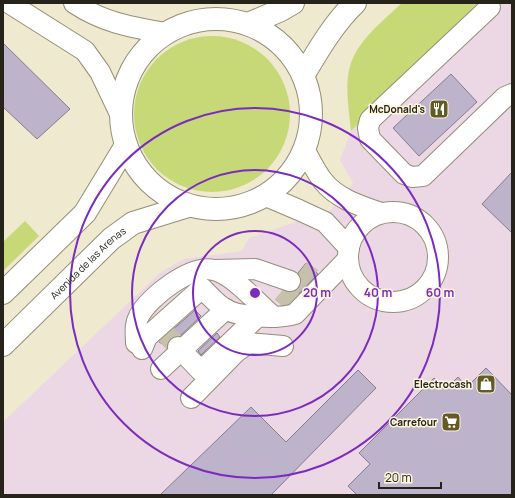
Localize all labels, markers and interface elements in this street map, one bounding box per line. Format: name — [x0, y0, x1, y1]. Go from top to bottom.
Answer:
restaurant icon: McDonald's — [428, 98, 450, 120]
place label: McDonald's — [369, 102, 426, 116]
street label: Avenida de las Arenas — [47, 224, 128, 302]
text: 20 m — [303, 284, 331, 301]
text: 40 m — [364, 284, 392, 301]
text: 60 m — [426, 284, 454, 301]
centre of rings — [248, 286, 262, 300]
shop icon: Electrocash — [475, 373, 497, 395]
place label: Electrocash — [414, 377, 472, 391]
supermarket icon: Carrefour — [440, 411, 462, 433]
place label: Carrefour — [390, 415, 437, 429]
scale bar — [379, 464, 441, 490]
text: 20 m — [385, 469, 412, 486]

